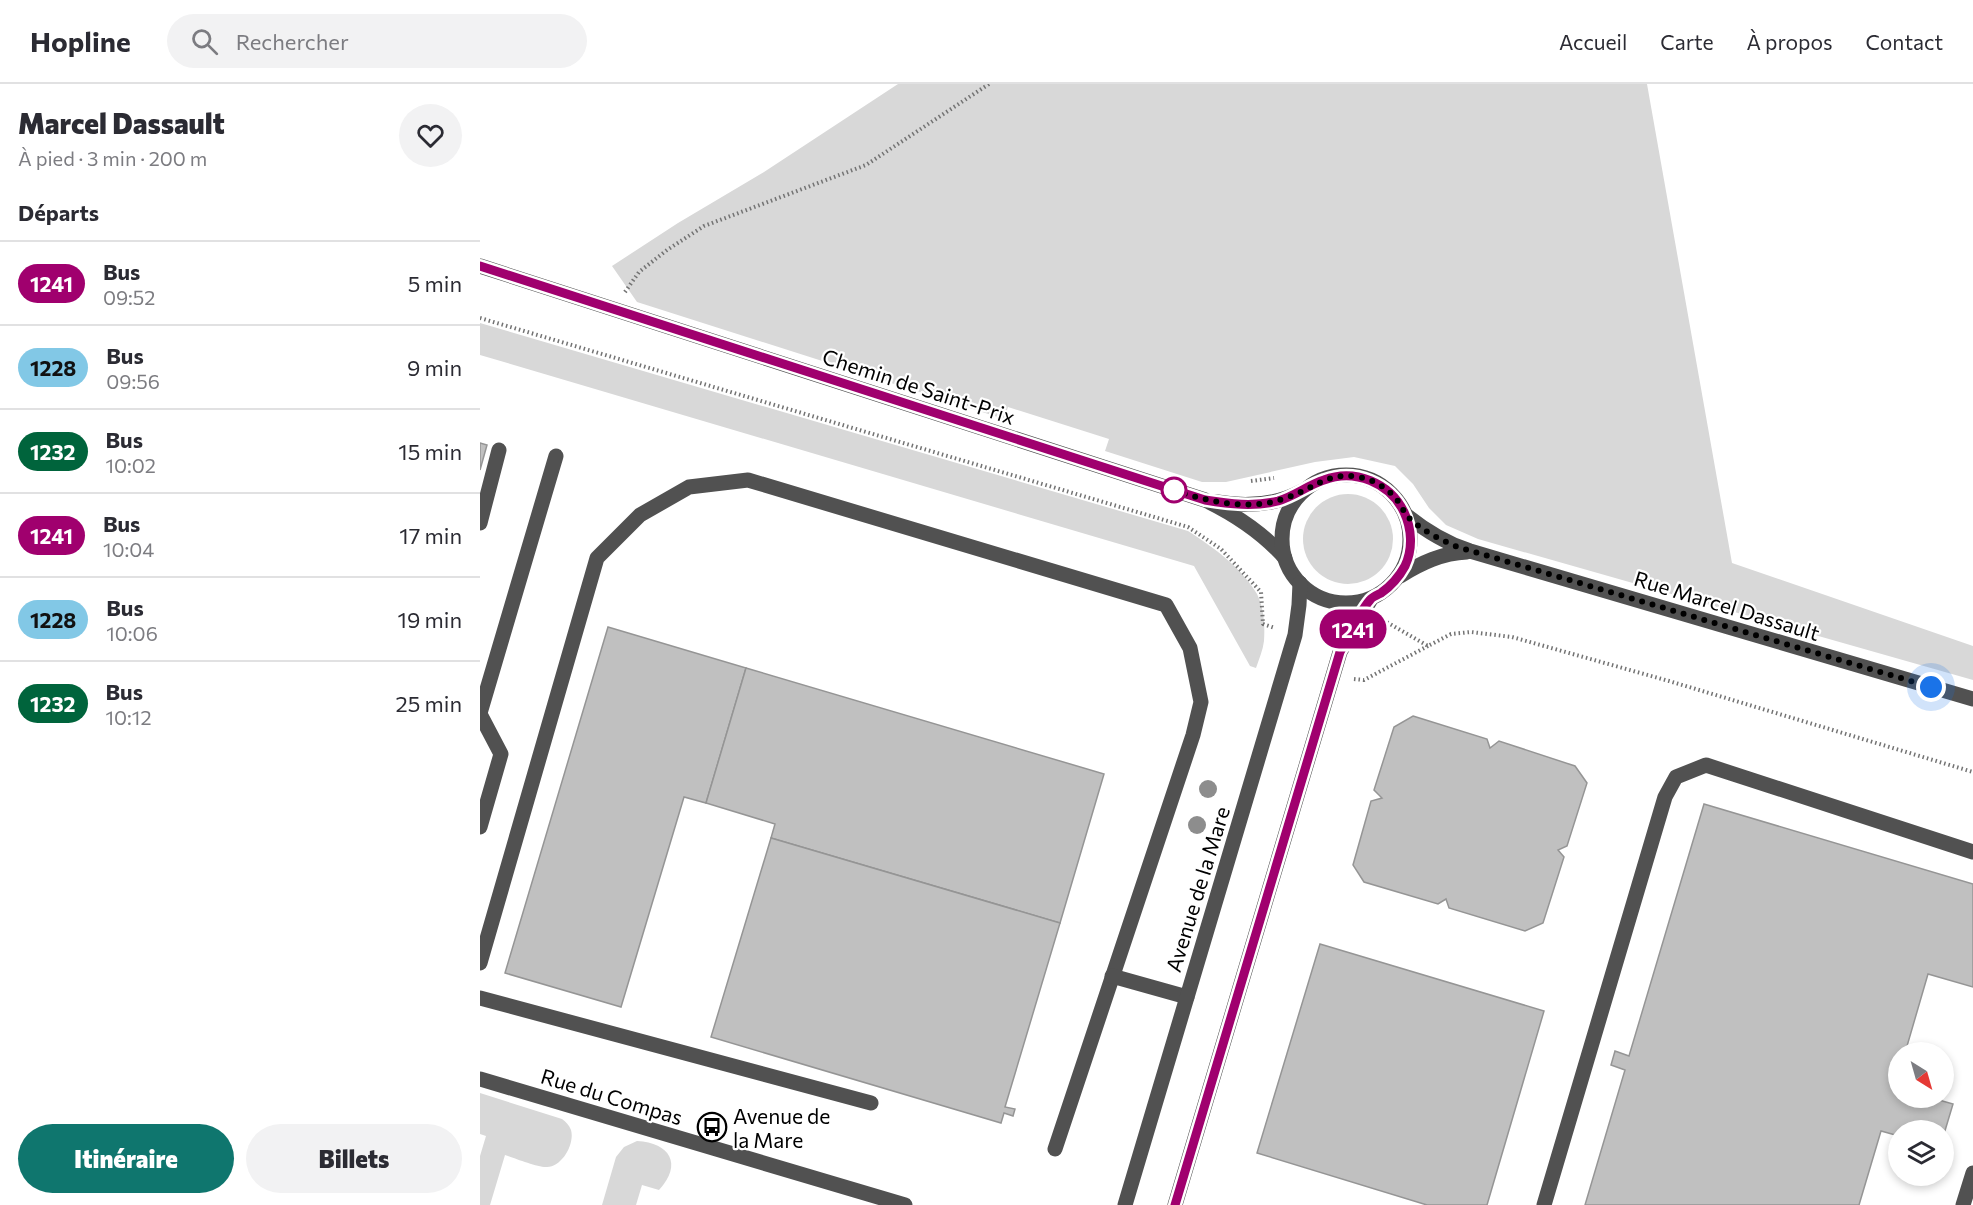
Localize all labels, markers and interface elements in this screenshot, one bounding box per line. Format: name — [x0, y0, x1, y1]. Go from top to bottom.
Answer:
search box — [167, 14, 587, 68]
text: Hopline — [30, 24, 131, 58]
icon: search — [188, 25, 221, 58]
text: Rechercher — [236, 28, 349, 55]
text: Accueil — [1559, 29, 1627, 54]
text: Carte — [1660, 29, 1714, 54]
text: À propos — [1747, 29, 1832, 54]
text: Contact — [1865, 29, 1943, 54]
button: heart — [399, 104, 462, 167]
text: Marcel Dassault — [18, 106, 225, 140]
text: À pied · 3 min · 200 m — [18, 146, 207, 170]
text: Départs — [18, 199, 99, 226]
text: Bus — [103, 258, 140, 285]
text: 5 min — [408, 270, 462, 297]
text: 1241 — [30, 271, 73, 296]
text: 09:52 — [103, 285, 155, 309]
text: Bus — [106, 342, 144, 369]
street label: Chemin de Saint-Prix — [820, 343, 1018, 429]
text: 9 min — [407, 354, 462, 381]
text: 1228 — [30, 355, 76, 380]
text: 09:56 — [106, 369, 160, 393]
text: Bus — [106, 426, 143, 453]
text: 15 min — [398, 438, 462, 465]
text: 1232 — [30, 439, 76, 464]
text: 10:02 — [106, 453, 156, 477]
unlabelled marker — [1161, 477, 1187, 503]
text: Bus — [103, 510, 140, 537]
text: 17 min — [399, 522, 462, 549]
text: 1241 — [30, 523, 73, 548]
text: 10:04 — [103, 537, 154, 561]
street label: Rue Marcel Dassault — [1631, 565, 1823, 645]
text: Bus — [106, 594, 144, 621]
text: 19 min — [398, 606, 462, 633]
text: 1228 — [30, 607, 76, 632]
line badge: 1241 — [1311, 610, 1395, 648]
text: 1241 — [1332, 617, 1374, 642]
text: 10:06 — [106, 621, 158, 645]
your location — [1916, 672, 1946, 702]
text: Bus — [106, 678, 143, 705]
text: 25 min — [395, 690, 462, 717]
text: 1232 — [30, 691, 76, 716]
text: 10:12 — [106, 705, 151, 729]
street label: Avenue de la Mare — [1160, 803, 1234, 975]
north arrow — [1888, 1042, 1954, 1108]
map controls — [1888, 1042, 1954, 1186]
street label: Rue du Compas — [538, 1063, 686, 1129]
place label: Avenue de la Mare — [733, 1103, 830, 1152]
bus stop icon: Avenue de la Mare — [696, 1111, 728, 1143]
button: layers — [1888, 1120, 1954, 1186]
button: Itinéraire — [18, 1124, 234, 1193]
button: Billets — [246, 1124, 462, 1193]

